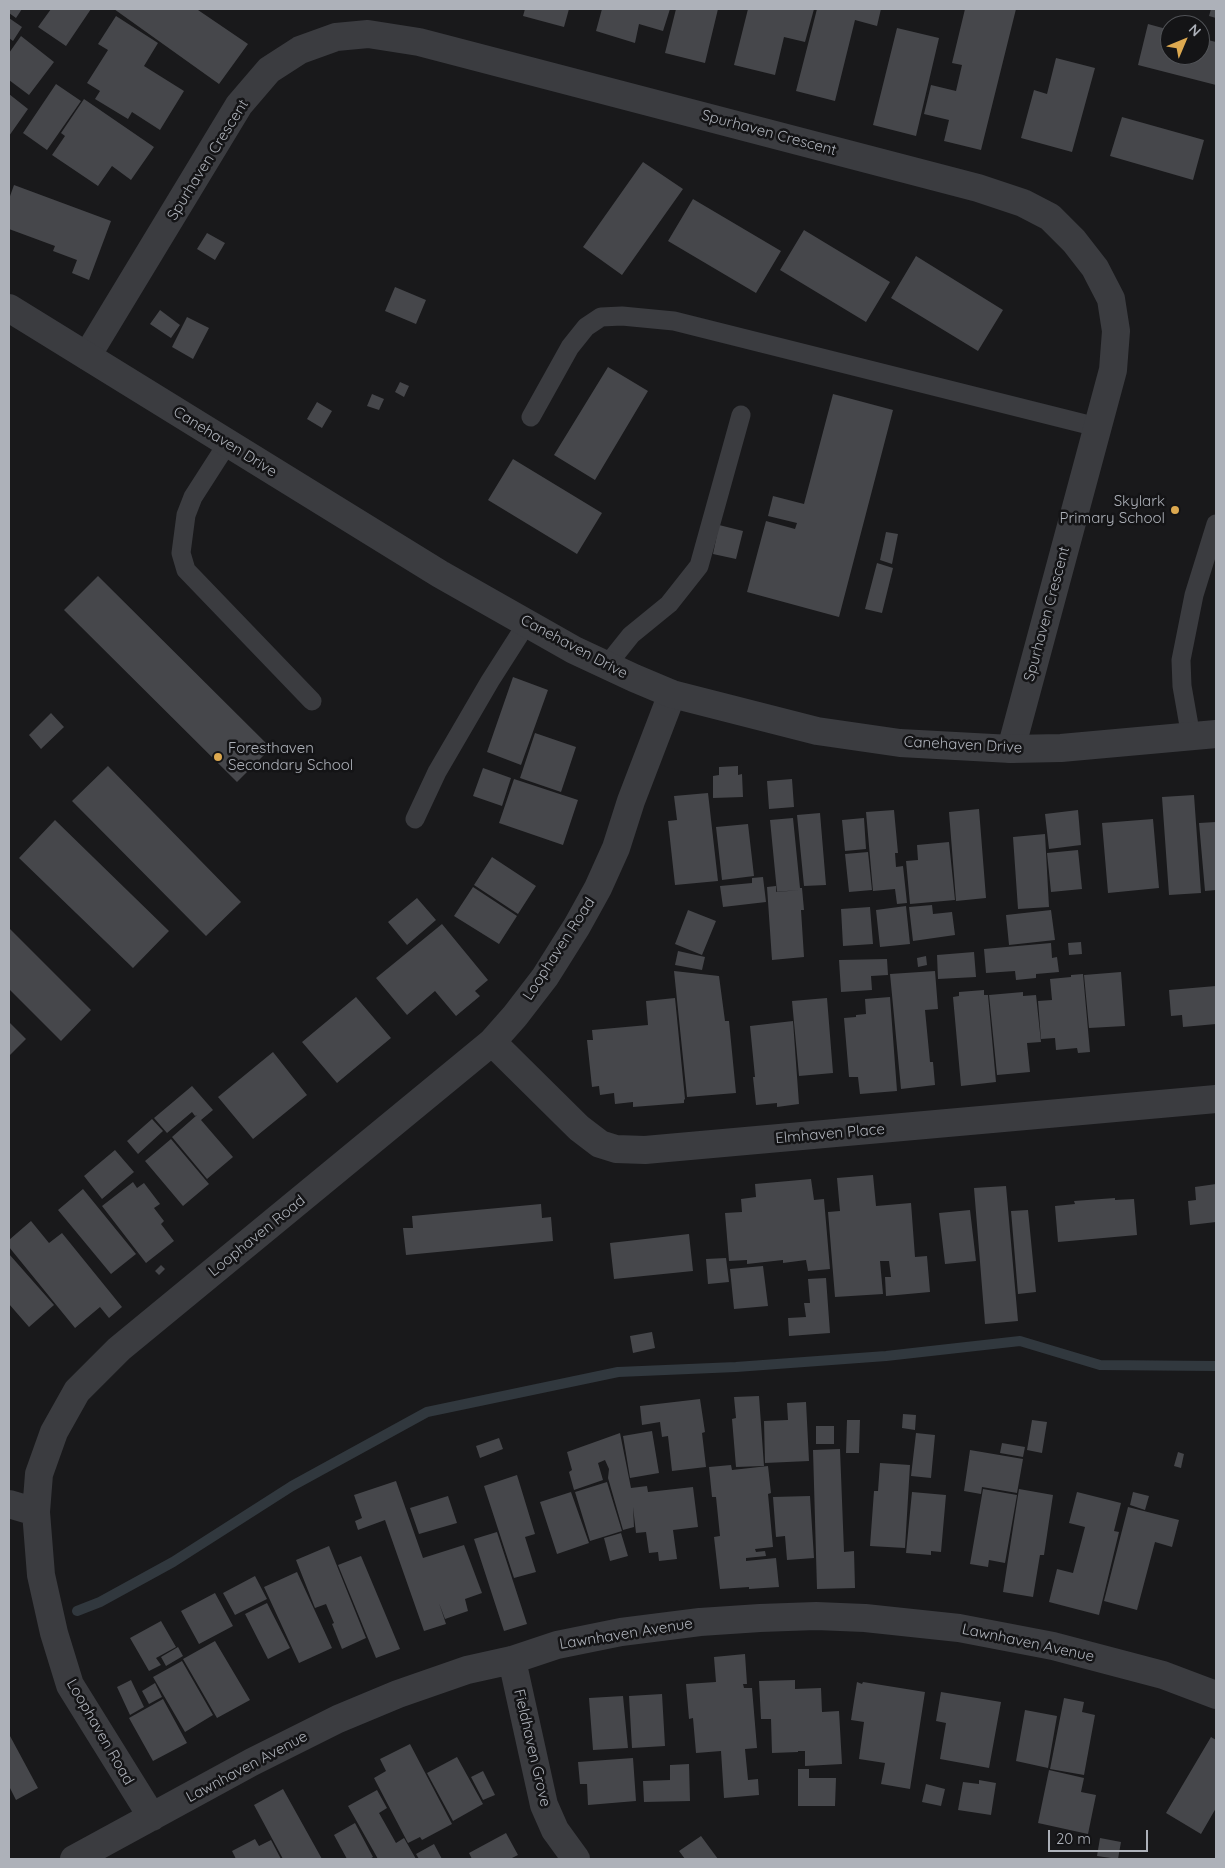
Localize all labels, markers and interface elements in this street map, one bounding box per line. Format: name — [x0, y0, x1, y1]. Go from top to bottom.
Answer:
north arrow — [1160, 15, 1210, 65]
text: N — [1185, 20, 1205, 40]
street label: Spurhaven Crescent — [164, 96, 252, 224]
street label: Spurhaven Crescent — [699, 106, 839, 160]
street label: Canehaven Drive — [170, 403, 280, 481]
place label: Skylark Primary School — [1060, 492, 1165, 527]
marker: Skylark Primary School — [1169, 504, 1181, 516]
street label: Spurhaven Crescent — [1020, 544, 1074, 684]
street label: Canehaven Drive — [517, 611, 631, 683]
street label: Canehaven Drive — [903, 733, 1023, 757]
place label: Foresthaven Secondary School — [228, 739, 353, 774]
marker: Foresthaven Secondary School — [212, 751, 224, 763]
street label: Loophaven Road — [519, 894, 599, 1004]
street label: Elmhaven Place — [774, 1120, 886, 1148]
street label: Loophaven Road — [205, 1192, 309, 1280]
street label: Lawnhaven Avenue — [558, 1615, 694, 1653]
street label: Lawnhaven Avenue — [960, 1620, 1096, 1666]
street label: Loophaven Road — [62, 1676, 138, 1788]
street label: Fieldhaven Grove — [510, 1687, 554, 1809]
street label: Lawnhaven Avenue — [183, 1727, 311, 1807]
scale bar — [1050, 1820, 1150, 1852]
text: 20 m — [1056, 1829, 1091, 1848]

